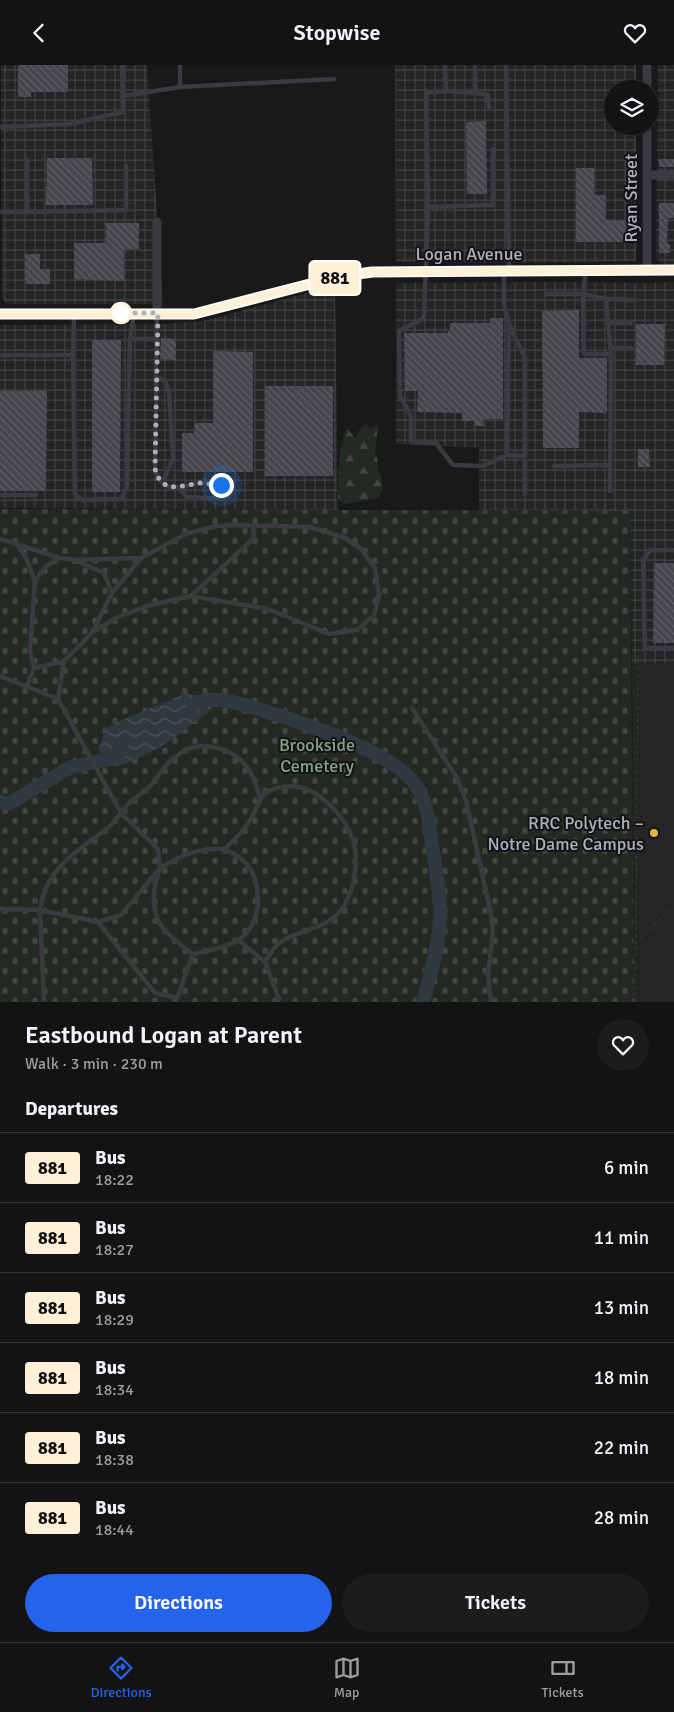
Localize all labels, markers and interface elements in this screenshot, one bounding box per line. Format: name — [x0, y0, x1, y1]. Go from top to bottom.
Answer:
icon: back — [25, 19, 53, 47]
text: Stopwise — [294, 19, 380, 46]
icon: heart — [621, 19, 649, 47]
map controls — [604, 80, 659, 135]
button: layers — [604, 80, 659, 135]
street label: Ryan Street — [620, 154, 642, 242]
street label: Logan Avenue — [415, 243, 523, 265]
line badge: 881 — [306, 262, 364, 294]
text: 881 — [320, 267, 350, 289]
unlabelled marker — [110, 302, 132, 324]
your location — [209, 473, 234, 498]
park label: Brookside Cemetery — [279, 734, 355, 777]
place label: RRC Polytech – Notre Dame Campus — [488, 812, 644, 855]
marker: RRC Polytech – Notre Dame Campus — [648, 827, 660, 839]
button: heart — [597, 1019, 649, 1071]
text: Eastbound Logan at Parent — [25, 1020, 302, 1050]
text: Walk · 3 min · 230 m — [25, 1054, 163, 1074]
text: Departures — [25, 1097, 118, 1121]
text: Bus — [95, 1146, 126, 1170]
text: 6 min — [604, 1156, 649, 1180]
text: 881 — [38, 1157, 67, 1179]
text: 18:22 — [95, 1170, 134, 1190]
text: Bus — [95, 1216, 126, 1240]
text: 11 min — [594, 1226, 649, 1250]
text: 881 — [38, 1227, 67, 1249]
text: 18:27 — [95, 1240, 134, 1260]
text: Bus — [95, 1286, 126, 1310]
text: 13 min — [594, 1296, 649, 1320]
text: 881 — [38, 1297, 67, 1319]
text: 18:29 — [95, 1310, 134, 1330]
text: Bus — [95, 1356, 126, 1380]
text: 18 min — [594, 1366, 649, 1390]
text: 881 — [38, 1367, 67, 1389]
text: 18:34 — [95, 1380, 134, 1400]
text: Bus — [95, 1426, 126, 1450]
text: 22 min — [594, 1436, 649, 1460]
text: 881 — [38, 1437, 67, 1459]
text: 18:38 — [95, 1450, 134, 1470]
text: Bus — [95, 1496, 126, 1520]
text: 28 min — [594, 1506, 649, 1530]
text: 881 — [38, 1507, 67, 1529]
text: 18:44 — [95, 1520, 134, 1540]
button: Directions — [25, 1574, 332, 1632]
button: Tickets — [342, 1574, 649, 1632]
tab: Directions — [90, 1654, 152, 1701]
tab: Map — [333, 1654, 361, 1701]
tab: Tickets — [541, 1654, 584, 1701]

